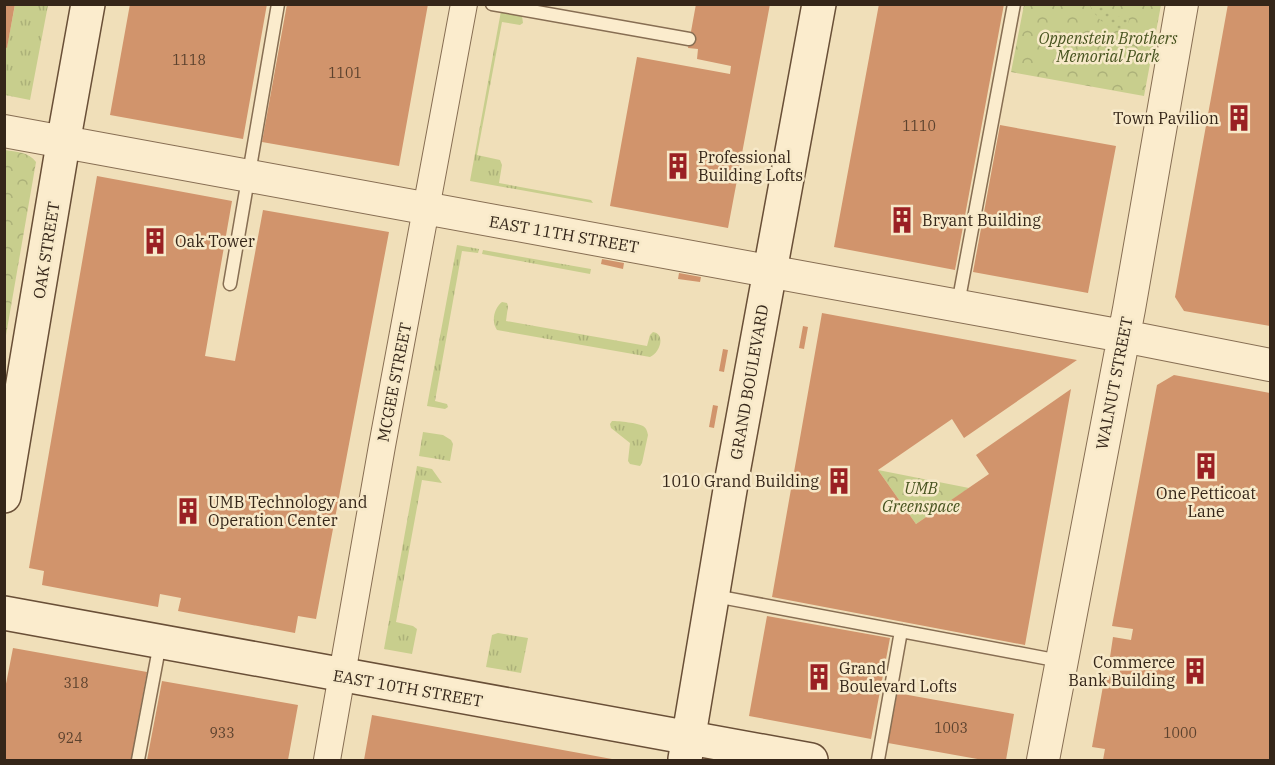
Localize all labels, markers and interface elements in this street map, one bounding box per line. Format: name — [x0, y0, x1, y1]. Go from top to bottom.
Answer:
park label: Oppenstein Brothers Memorial Park — [1038, 28, 1178, 66]
house number: 1118 — [172, 51, 206, 69]
house number: 1101 — [328, 64, 362, 82]
building icon: Town Pavilion — [1224, 103, 1254, 133]
place label: Town Pavilion — [1113, 108, 1219, 128]
house number: 1110 — [902, 117, 936, 135]
place label: Professional Building Lofts — [698, 147, 803, 185]
building icon: Professional Building Lofts — [663, 151, 693, 181]
street label: OAK STREET — [28, 200, 64, 300]
building icon: Bryant Building — [887, 205, 917, 235]
place label: Bryant Building — [922, 210, 1041, 230]
street label: EAST 11TH STREET — [487, 211, 641, 257]
building icon: Oak Tower — [140, 226, 170, 256]
place label: Oak Tower — [175, 231, 255, 251]
street label: GRAND BOULEVARD — [725, 303, 773, 461]
street label: WALNUT STREET — [1091, 315, 1137, 451]
street label: MCGEE STREET — [373, 321, 415, 443]
building icon: One Petticoat Lane — [1191, 451, 1221, 481]
building icon: 1010 Grand Building — [824, 466, 854, 496]
place label: 1010 Grand Building — [662, 471, 819, 491]
park label: UMB Greenspace — [882, 478, 960, 516]
place label: One Petticoat Lane — [1156, 483, 1256, 521]
place label: UMB Technology and Operation Center — [208, 492, 368, 530]
building icon: UMB Technology and Operation Center — [173, 496, 203, 526]
place label: Commerce Bank Building — [1068, 652, 1175, 690]
building icon: Commerce Bank Building — [1180, 656, 1210, 686]
place label: Grand Boulevard Lofts — [839, 658, 957, 696]
building icon: Grand Boulevard Lofts — [804, 662, 834, 692]
street label: EAST 10TH STREET — [331, 665, 485, 711]
house number: 318 — [63, 674, 89, 692]
house number: 1003 — [934, 719, 968, 737]
house number: 933 — [209, 724, 235, 742]
house number: 1000 — [1163, 724, 1197, 742]
house number: 924 — [57, 729, 83, 747]

